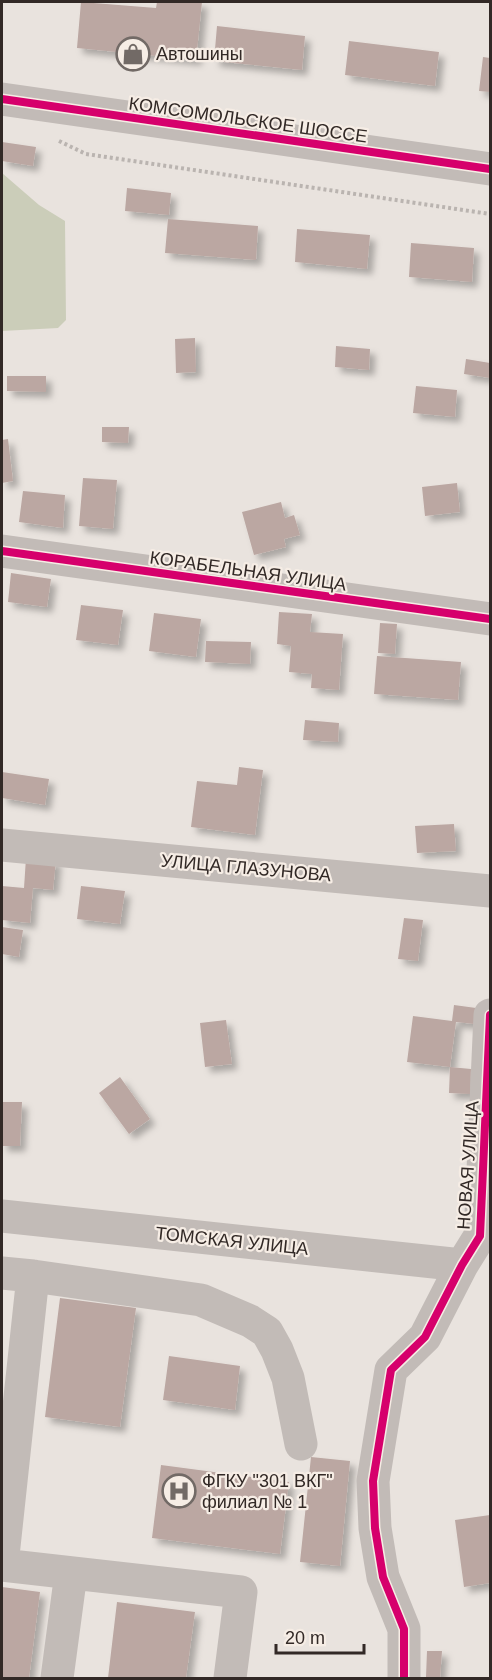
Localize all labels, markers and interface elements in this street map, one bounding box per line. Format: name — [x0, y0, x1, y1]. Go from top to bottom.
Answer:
shop icon: Автошины — [115, 36, 151, 72]
place label: Автошины — [156, 44, 243, 64]
street label: КОМСОМОЛЬСКОЕ ШОССЕ — [127, 93, 369, 147]
street label: КОРАБЕЛЬНАЯ УЛИЦА — [148, 547, 348, 595]
street label: УЛИЦА ГЛАЗУНОВА — [160, 851, 332, 885]
street label: НОВАЯ УЛИЦА — [454, 1100, 482, 1230]
street label: ТОМСКАЯ УЛИЦА — [155, 1223, 309, 1259]
place label: ФГКУ "301 ВКГ" филиал № 1 — [202, 1471, 333, 1512]
hospital icon: ФГКУ "301 ВКГ" филиал № 1 — [161, 1473, 197, 1509]
scale bar — [276, 1617, 364, 1655]
text: 20 m — [285, 1628, 325, 1648]

